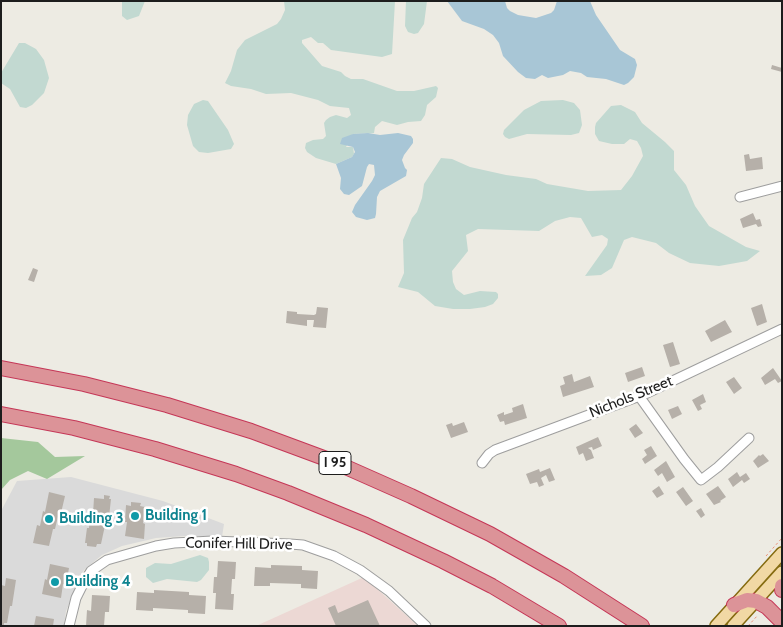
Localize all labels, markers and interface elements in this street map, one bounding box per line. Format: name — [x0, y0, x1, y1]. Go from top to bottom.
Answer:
street label: Nichols Street — [587, 372, 675, 422]
road number: I 95 — [319, 452, 351, 474]
place label: Building 1 — [145, 507, 207, 525]
place label: Building 3 — [59, 510, 123, 528]
marker: Building 1 — [129, 510, 141, 522]
marker: Building 3 — [43, 513, 55, 525]
street label: Conifer Hill Drive — [185, 534, 293, 554]
place label: Building 4 — [65, 573, 131, 591]
marker: Building 4 — [49, 576, 61, 588]

